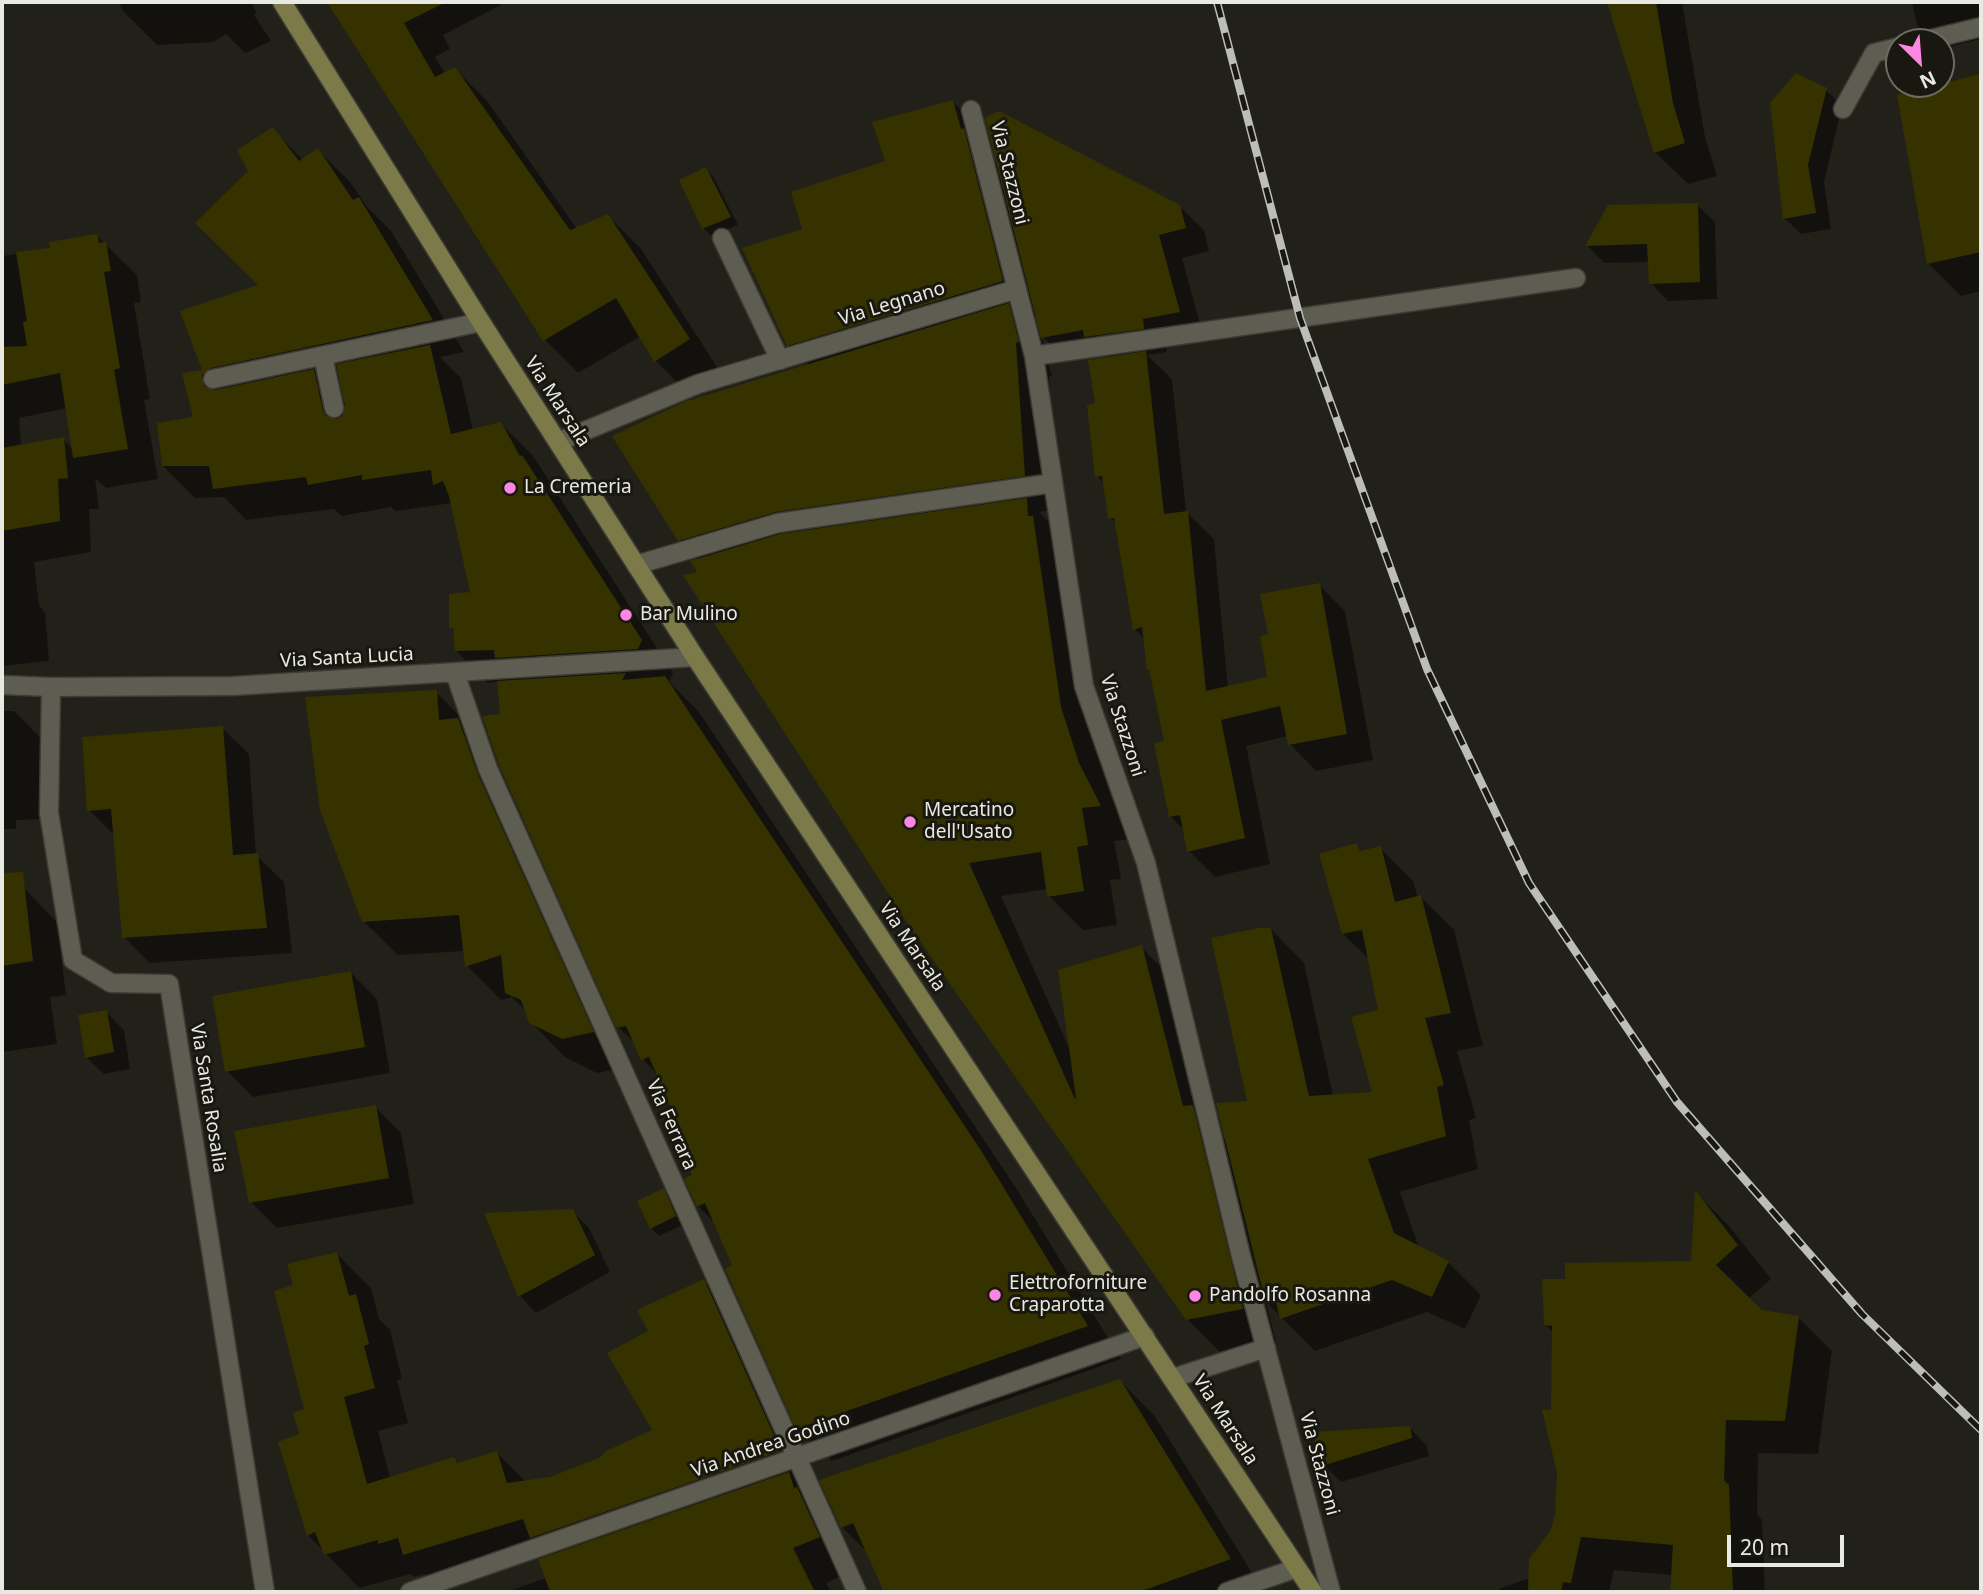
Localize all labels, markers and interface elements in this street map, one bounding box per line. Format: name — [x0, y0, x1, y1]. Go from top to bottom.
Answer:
north arrow — [1885, 28, 1955, 98]
text: N — [1916, 65, 1941, 95]
street label: Via Stazzoni — [985, 119, 1033, 227]
street label: Via Legnano — [836, 277, 948, 331]
street label: Via Marsala — [519, 353, 595, 451]
place label: La Cremeria — [524, 477, 632, 499]
marker: La Cremeria — [502, 480, 518, 496]
place label: Bar Mulino — [640, 604, 738, 626]
marker: Bar Mulino — [618, 607, 634, 623]
street label: Via Santa Lucia — [280, 643, 414, 673]
street label: Via Stazzoni — [1095, 672, 1149, 780]
place label: Mercatino dell'Usato — [924, 800, 1014, 844]
marker: Mercatino dell'Usato — [902, 814, 918, 830]
street label: Via Marsala — [874, 898, 950, 996]
street label: Via Santa Rosalia — [185, 1022, 231, 1174]
street label: Via Ferrara — [641, 1076, 701, 1174]
place label: Elettroforniture Craparotta — [1009, 1273, 1147, 1317]
place label: Pandolfo Rosanna — [1209, 1285, 1371, 1307]
marker: Elettroforniture Craparotta — [987, 1287, 1003, 1303]
marker: Pandolfo Rosanna — [1187, 1288, 1203, 1304]
street label: Via Marsala — [1187, 1371, 1263, 1469]
street label: Via Andrea Godino — [689, 1407, 853, 1483]
street label: Via Stazzoni — [1294, 1410, 1344, 1518]
scale bar — [1731, 1520, 1848, 1564]
text: 20 m — [1740, 1533, 1789, 1561]

